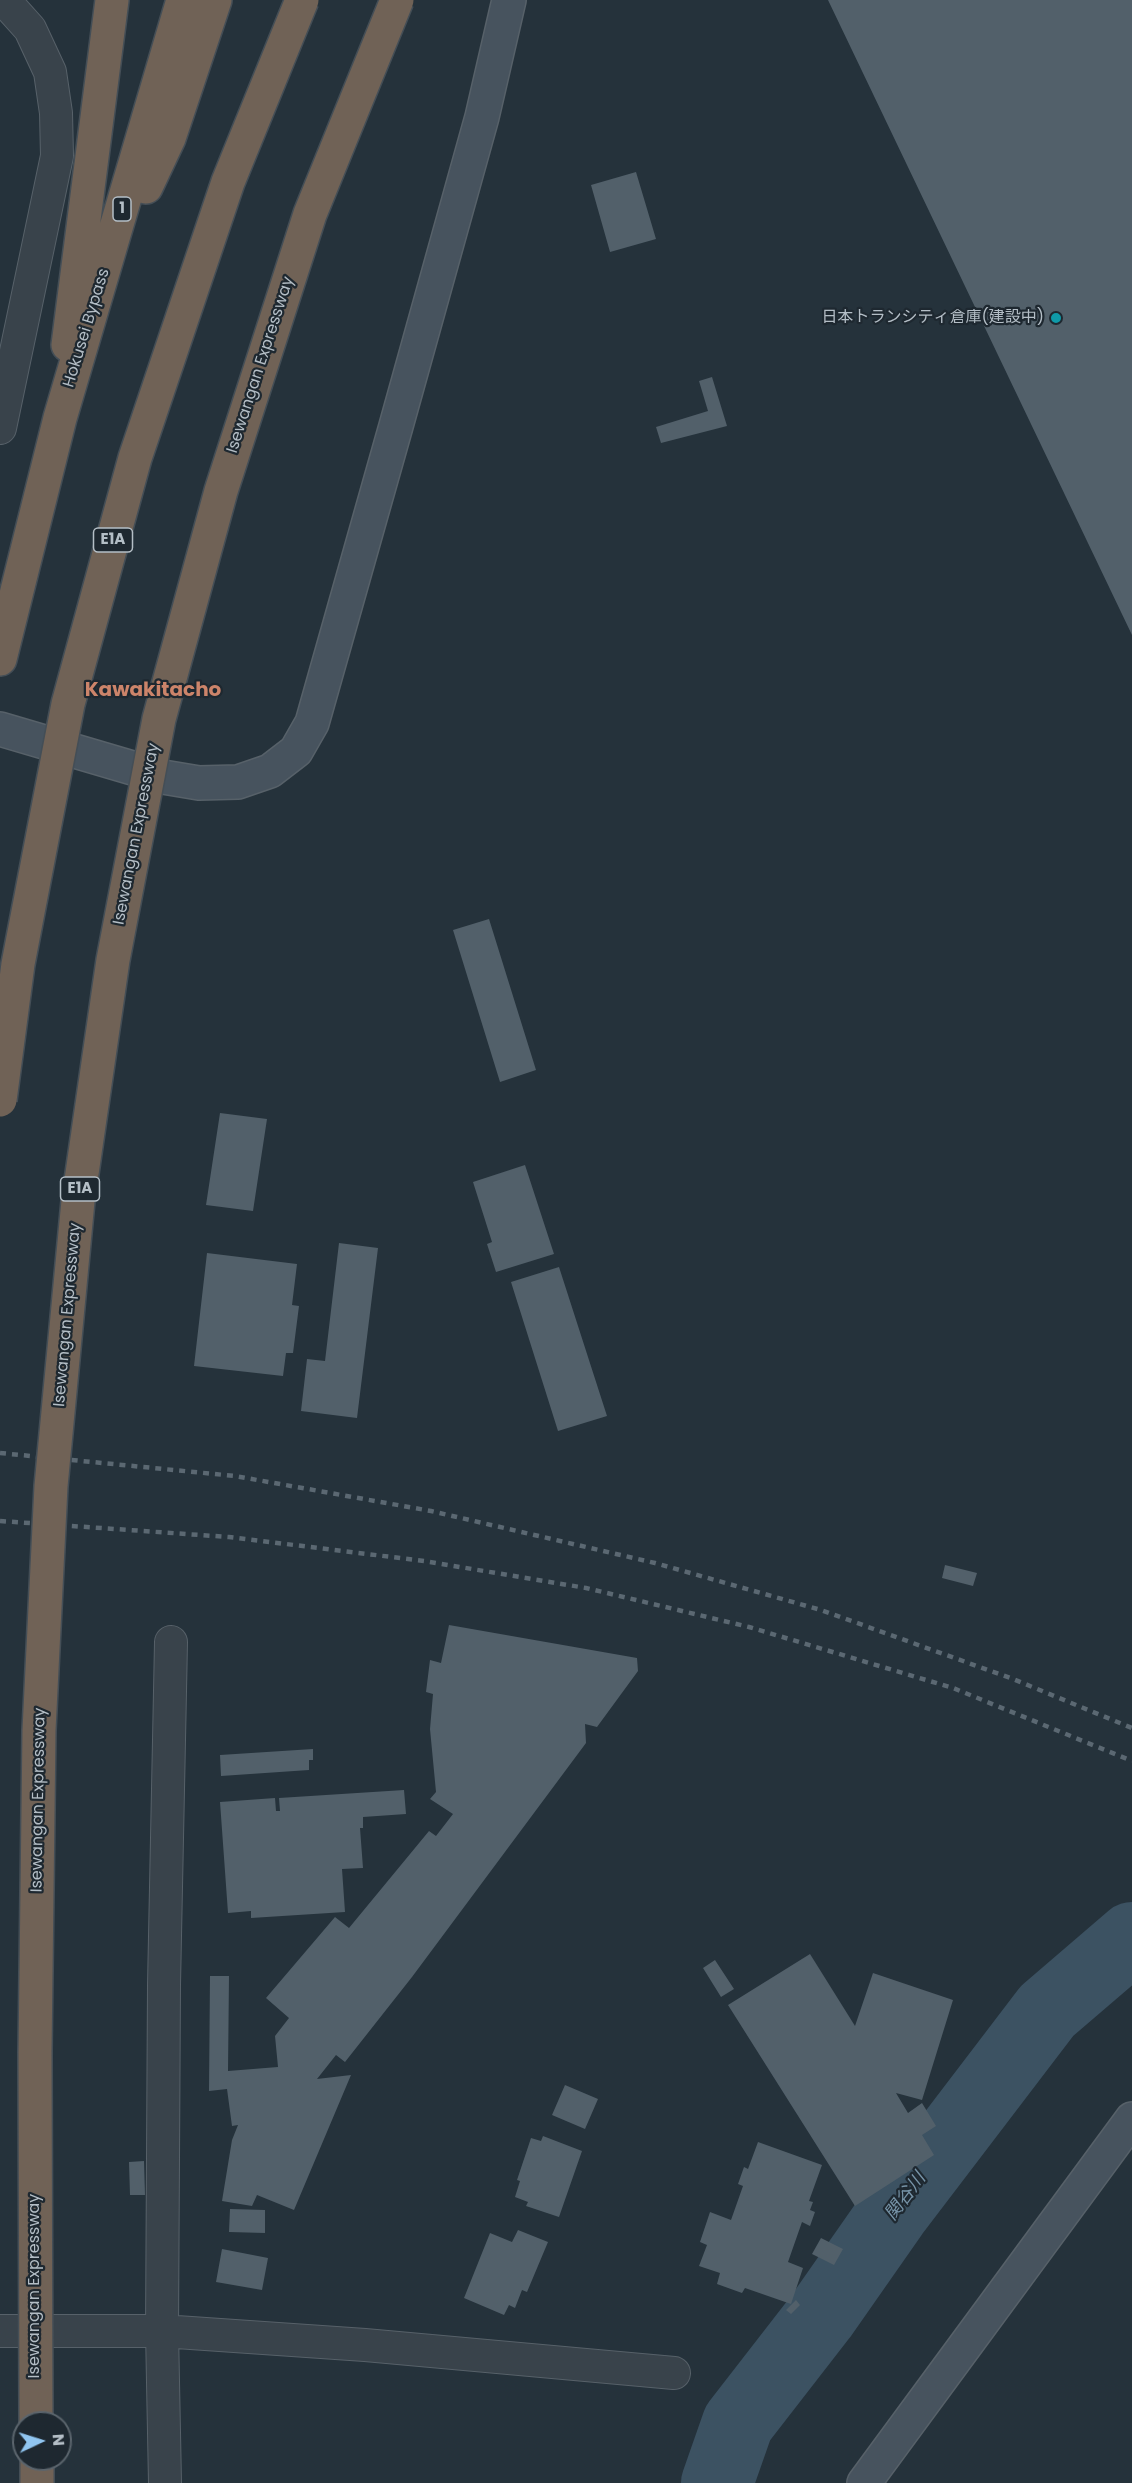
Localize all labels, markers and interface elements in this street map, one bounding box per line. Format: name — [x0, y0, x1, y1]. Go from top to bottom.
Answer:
road number: 1 — [113, 197, 131, 221]
street label: Hokusei Bypass — [60, 266, 114, 390]
street label: Isewangan Expressway — [223, 274, 299, 456]
place label: 日本トランシティ倉庫(建設中) — [821, 308, 1044, 328]
marker: 日本トランシティ倉庫(建設中) — [1049, 311, 1063, 325]
road number: E1A — [94, 528, 132, 552]
district label: Kawakitacho — [85, 679, 221, 703]
street label: Isewangan Expressway — [110, 741, 164, 927]
road number: E1A — [60, 1177, 100, 1201]
street label: Isewangan Expressway — [50, 1222, 86, 1408]
street label: Isewangan Expressway — [28, 1707, 50, 1893]
water label: 関谷川 — [881, 2169, 931, 2225]
street label: Isewangan Expressway — [25, 2194, 45, 2378]
north arrow — [12, 2411, 72, 2471]
text: N — [47, 2433, 70, 2447]

